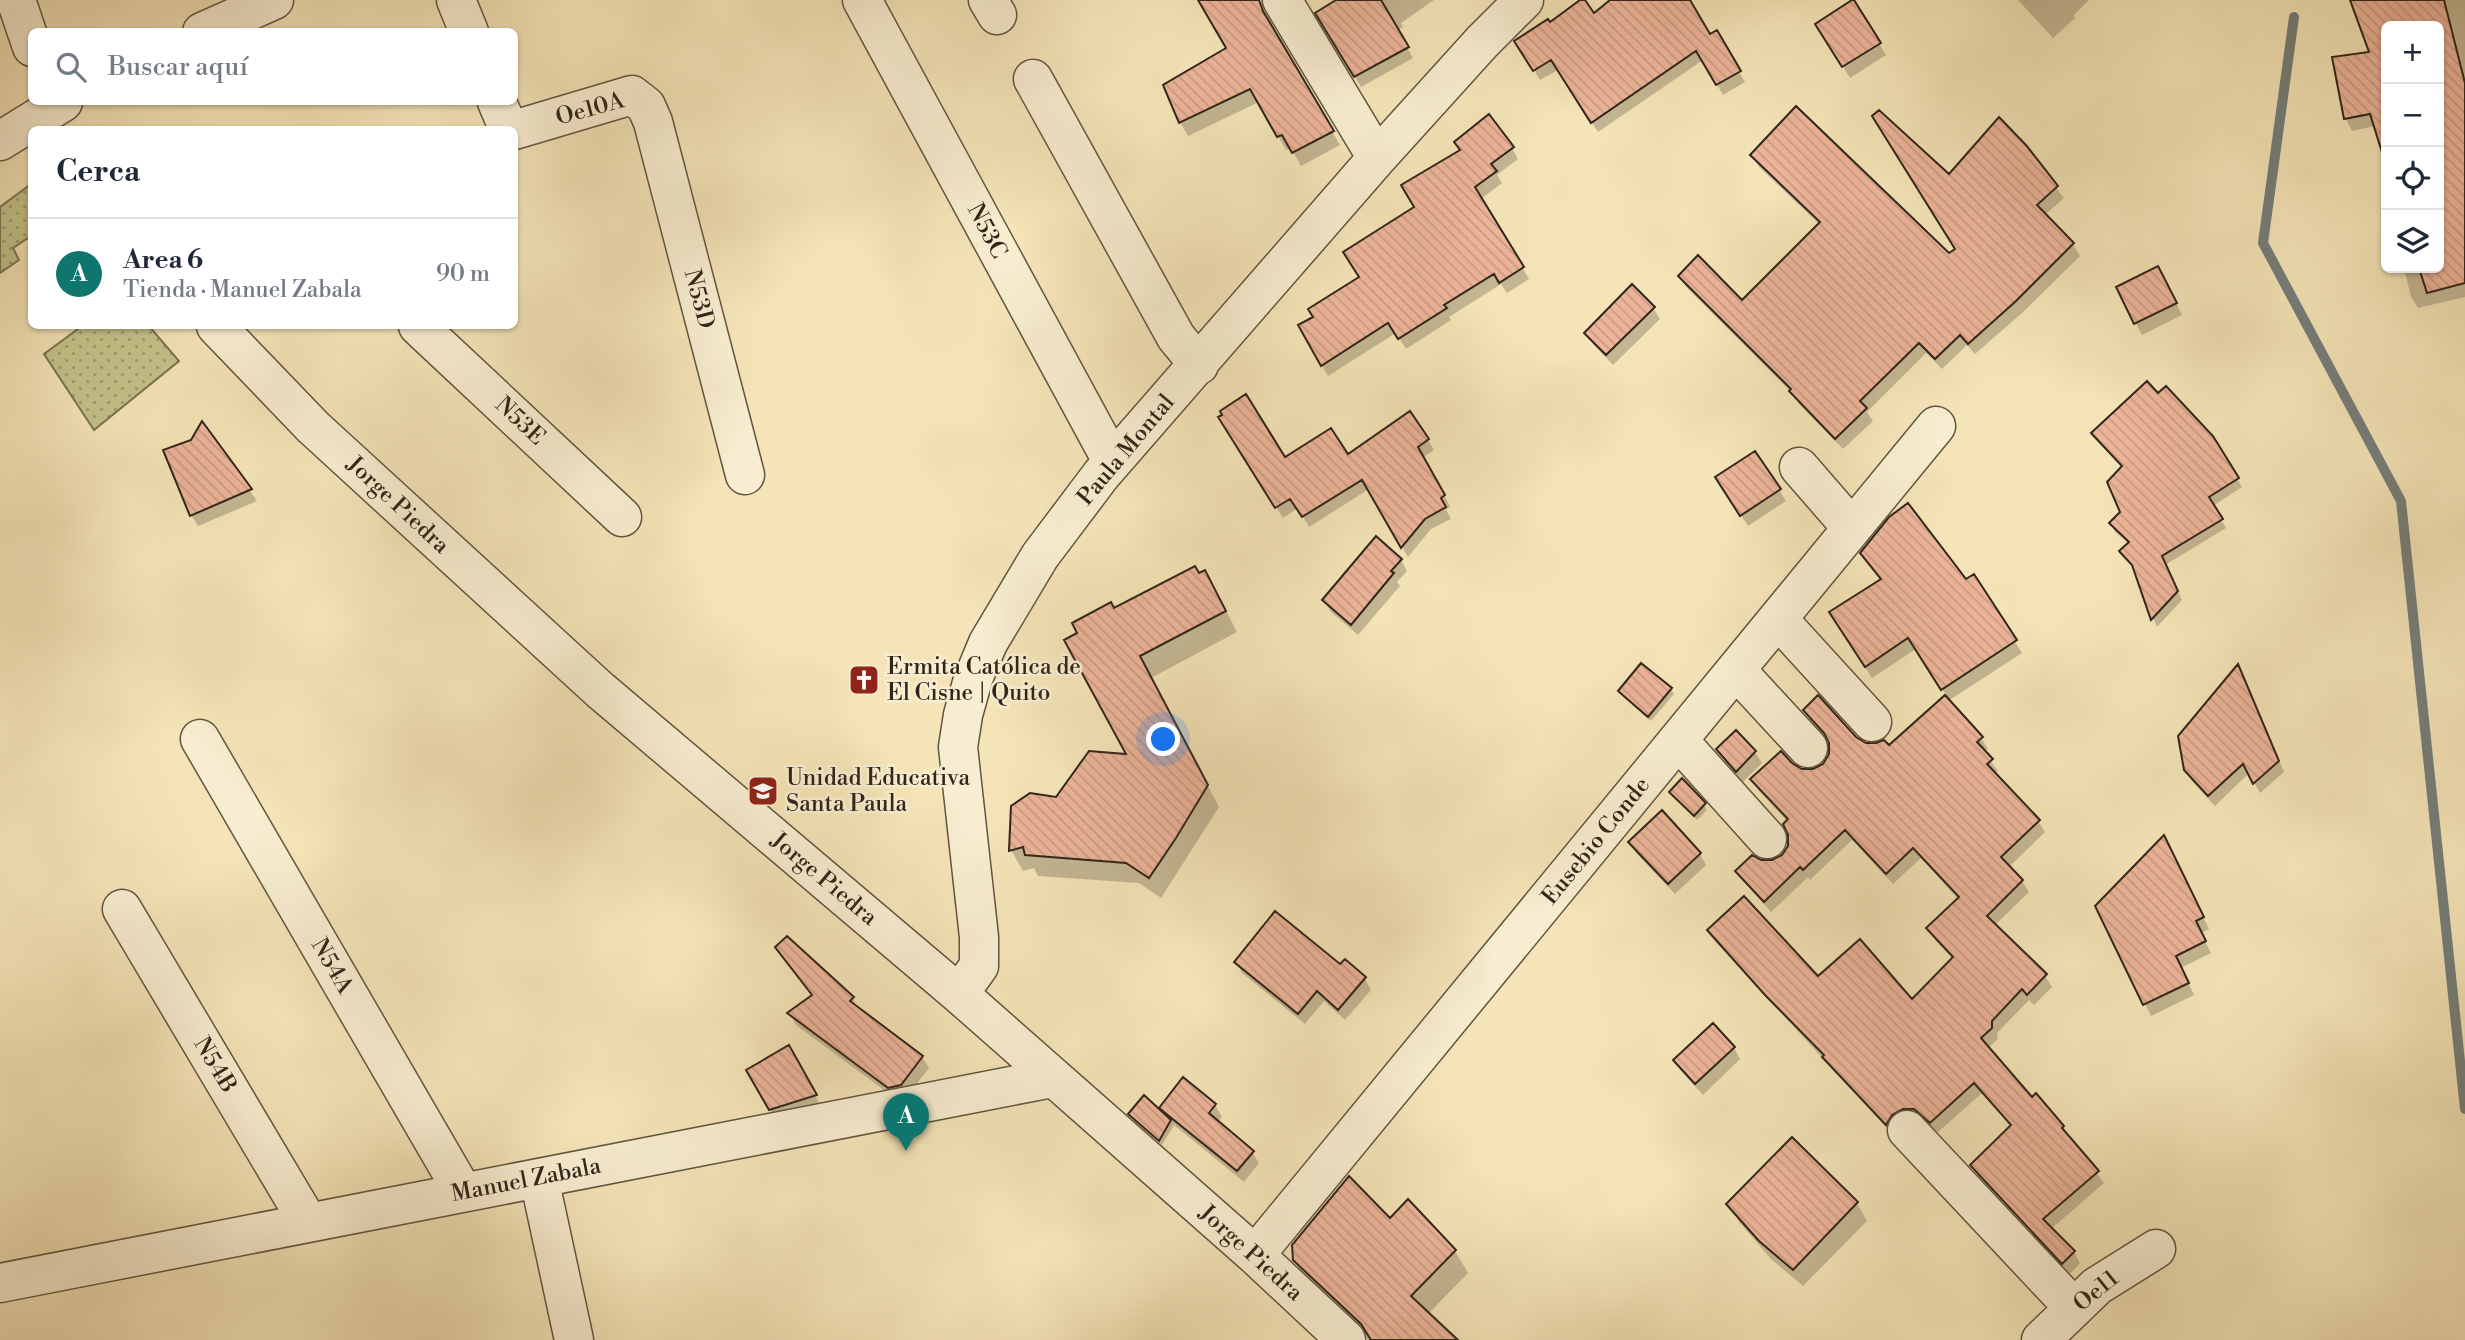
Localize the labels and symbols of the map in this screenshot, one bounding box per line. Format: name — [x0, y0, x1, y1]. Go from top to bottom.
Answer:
street label: Oe10A — [553, 86, 629, 132]
street label: N53C — [961, 199, 1013, 263]
street label: N53D — [678, 266, 720, 332]
street label: Paula Montal — [1071, 389, 1181, 511]
street label: N53E — [489, 391, 551, 451]
street label: Jorge Piedra — [340, 450, 455, 560]
place label: Ermita Católica de El Cisne | Quito — [887, 653, 1081, 707]
church icon: Ermita Católica de El Cisne | Quito — [847, 663, 881, 697]
your location — [1146, 722, 1180, 756]
place label: Unidad Educativa Santa Paula — [786, 764, 971, 818]
street label: Eusebio Conde — [1536, 772, 1656, 910]
school or university icon: Unidad Educativa Santa Paula — [746, 774, 780, 808]
street label: Jorge Piedra — [764, 826, 883, 932]
street label: N54A — [305, 933, 360, 1000]
street label: N54B — [188, 1032, 242, 1098]
pin: A — [883, 1093, 929, 1151]
street label: Manuel Zabala — [449, 1152, 604, 1208]
street label: Jorge Piedra — [1193, 1198, 1309, 1307]
street label: Oe11 — [2068, 1264, 2124, 1318]

